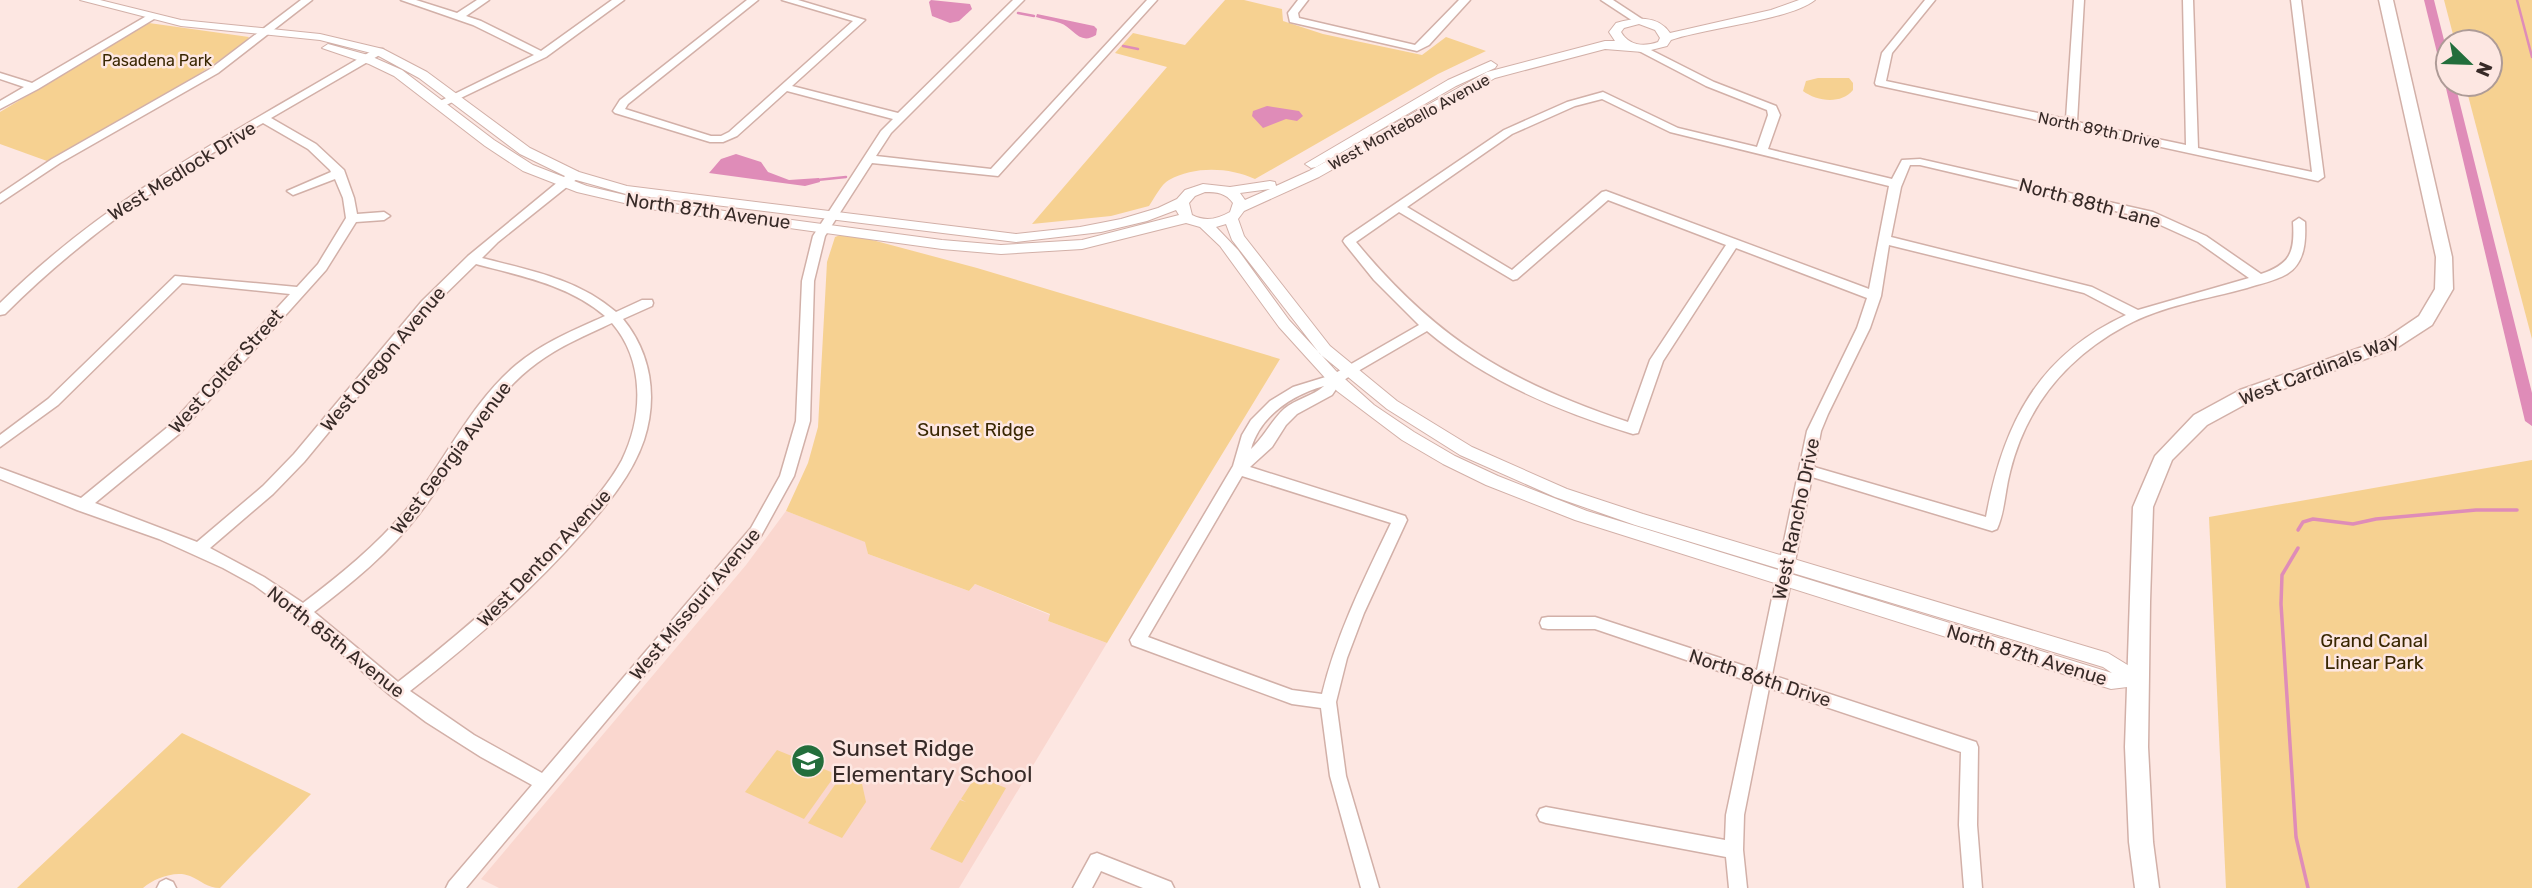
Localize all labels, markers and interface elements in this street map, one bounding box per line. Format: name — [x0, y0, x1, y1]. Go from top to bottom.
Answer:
north arrow — [2434, 28, 2504, 98]
park label: Pasadena Park — [102, 51, 213, 70]
text: N — [2471, 59, 2497, 80]
street label: West Montebello Avenue — [1325, 70, 1493, 174]
street label: North 89th Drive — [2036, 108, 2162, 152]
street label: West Medlock Drive — [104, 116, 260, 226]
street label: North 88th Lane — [2016, 173, 2164, 233]
street label: North 87th Avenue — [624, 188, 792, 234]
street label: West Oregon Avenue — [316, 282, 450, 436]
street label: West Colter Street — [164, 303, 288, 438]
street label: West Cardinals Way — [2236, 328, 2402, 410]
street label: West Georgia Avenue — [386, 377, 516, 539]
park label: Sunset Ridge — [917, 418, 1035, 441]
street label: West Rancho Drive — [1768, 436, 1824, 602]
street label: West Denton Avenue — [472, 484, 616, 632]
street label: West Missouri Avenue — [625, 523, 765, 685]
street label: North 85th Avenue — [263, 581, 409, 703]
street label: North 87th Avenue — [1944, 620, 2110, 690]
park label: Grand Canal Linear Park — [2320, 629, 2428, 674]
street label: North 86th Drive — [1686, 644, 1834, 712]
place label: Sunset Ridge Elementary School — [832, 734, 1033, 788]
school or university icon: Sunset Ridge Elementary School — [789, 742, 827, 780]

